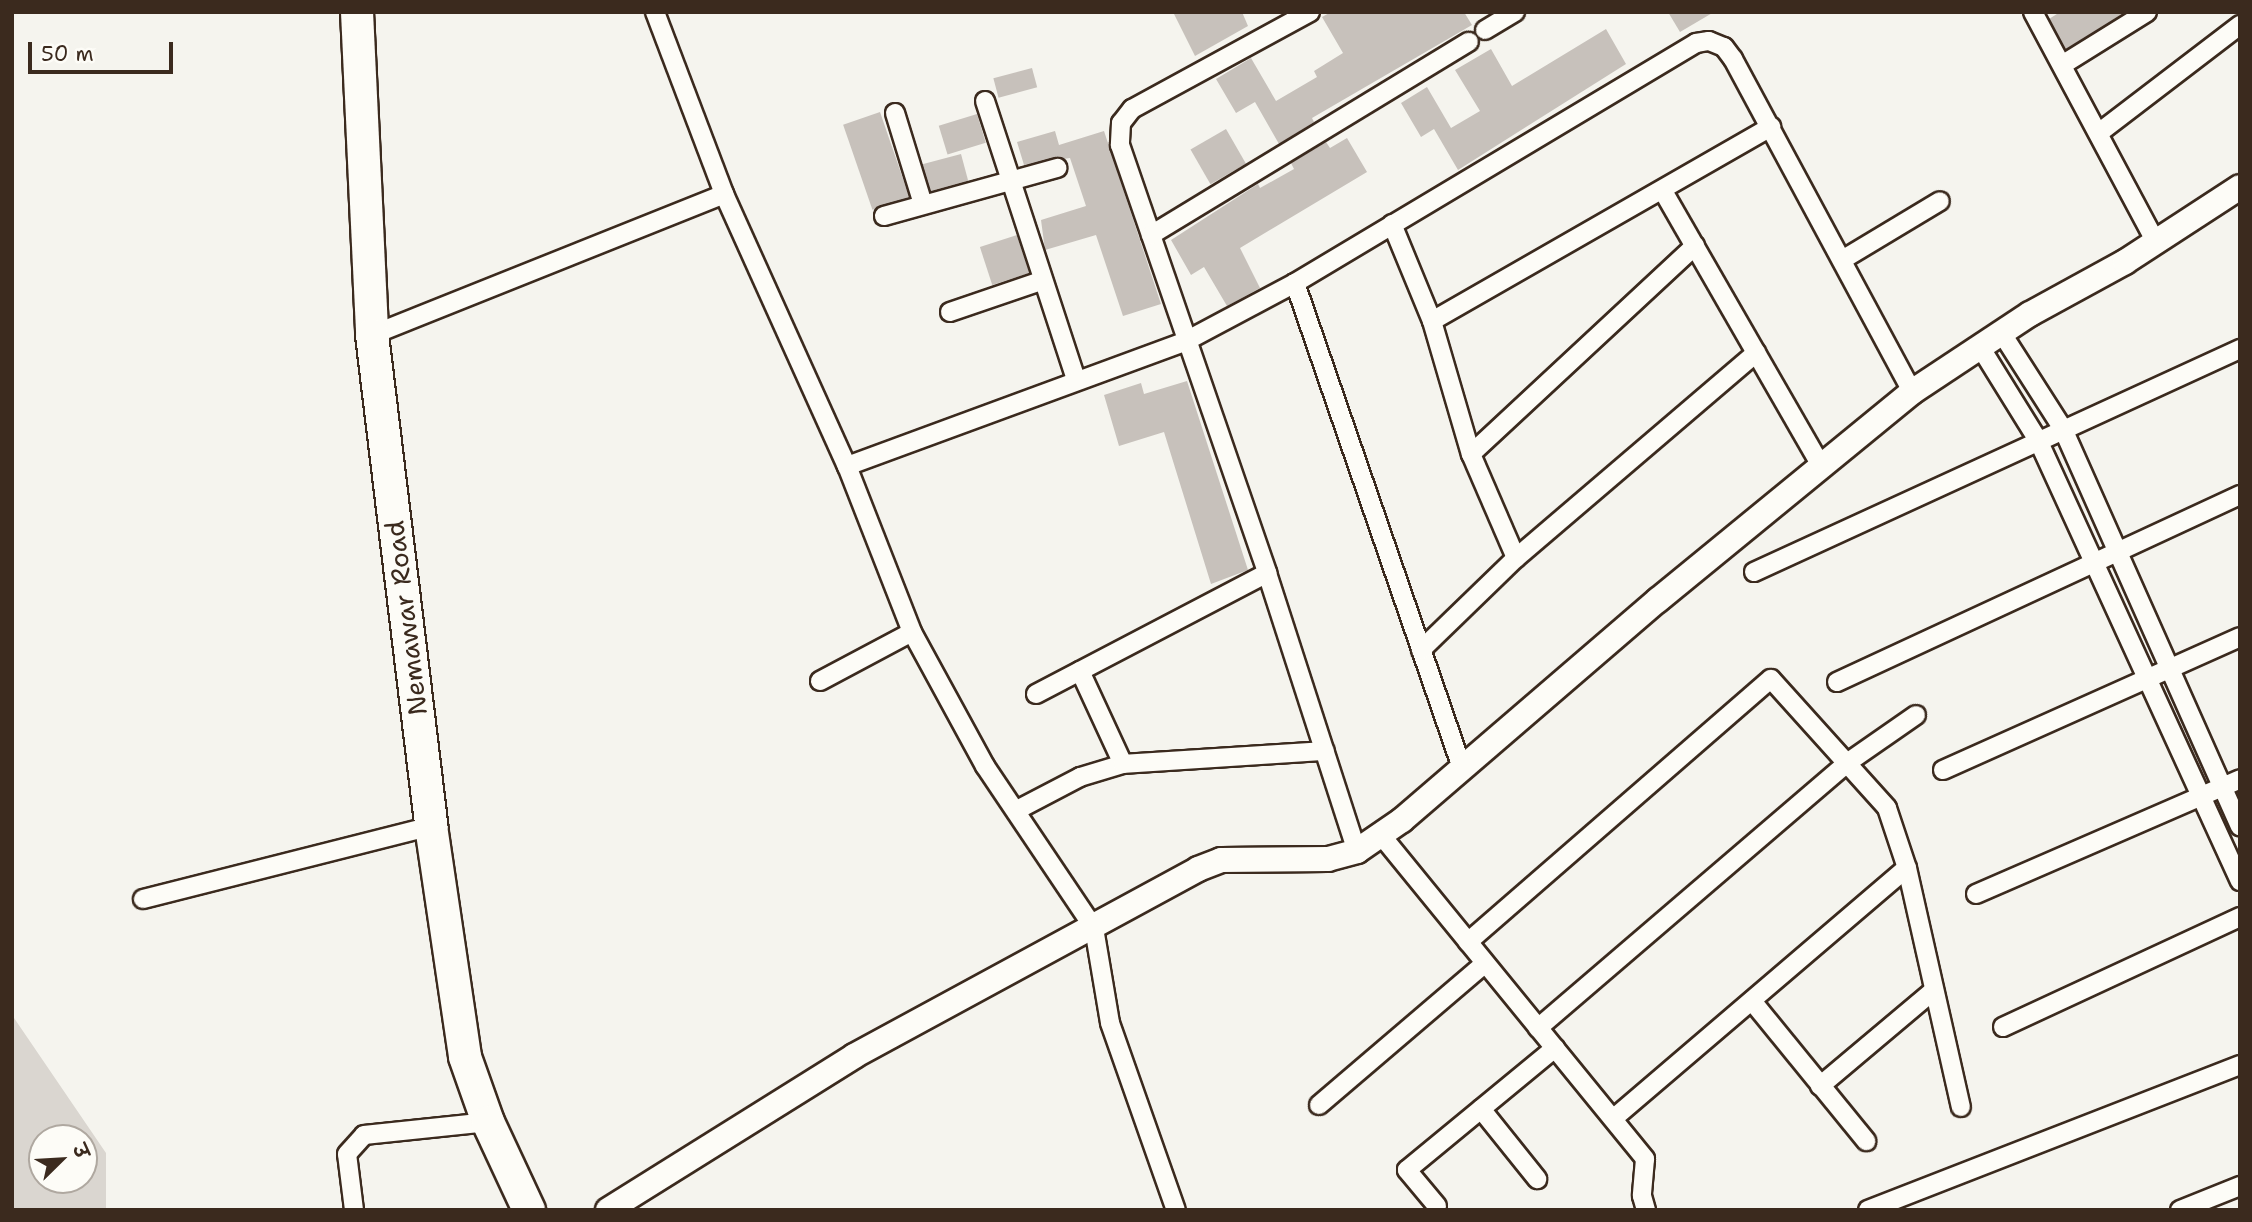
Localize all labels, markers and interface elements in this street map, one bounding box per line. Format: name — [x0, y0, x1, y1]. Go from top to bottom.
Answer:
scale bar — [32, 28, 177, 72]
text: 50 m — [41, 40, 94, 68]
street label: Nemawar Road — [379, 519, 433, 717]
north arrow — [28, 1124, 98, 1194]
text: उ — [67, 1140, 95, 1162]

